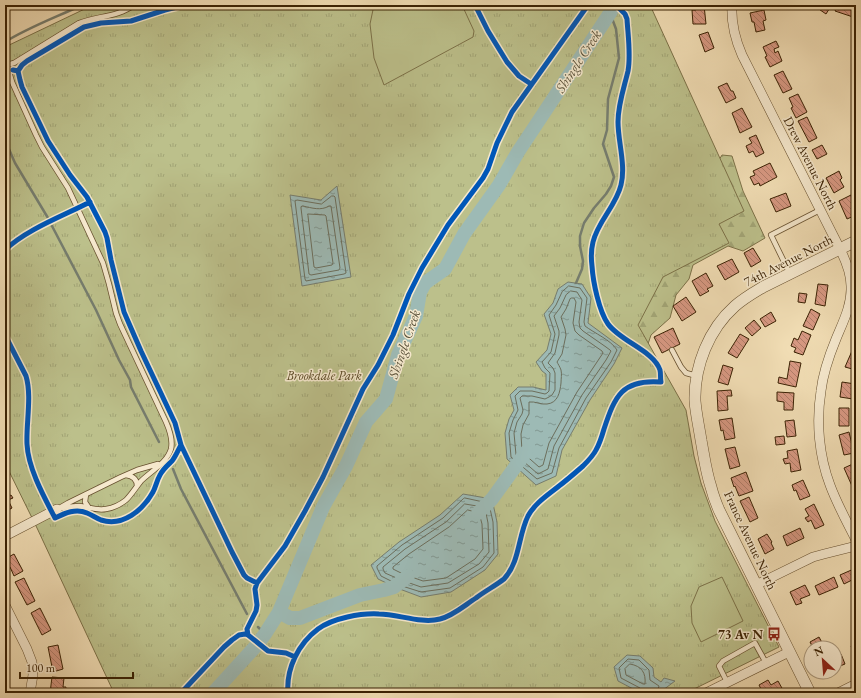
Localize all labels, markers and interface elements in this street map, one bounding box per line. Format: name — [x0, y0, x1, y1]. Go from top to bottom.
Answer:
water label: Shingle Creek — [550, 26, 605, 97]
street label: Drew Avenue North — [780, 114, 842, 213]
street label: 74th Avenue North — [741, 231, 836, 290]
water label: Shingle Creek — [384, 307, 424, 382]
park label: Brookdale Park — [285, 367, 362, 384]
street label: France Avenue North — [720, 488, 781, 593]
place label: 73 Av N — [718, 626, 763, 643]
bus stop icon: 73 Av N — [766, 626, 782, 642]
north arrow — [803, 640, 843, 680]
text: N — [812, 643, 826, 659]
scale bar — [20, 654, 133, 680]
text: 100 m — [26, 660, 56, 676]

